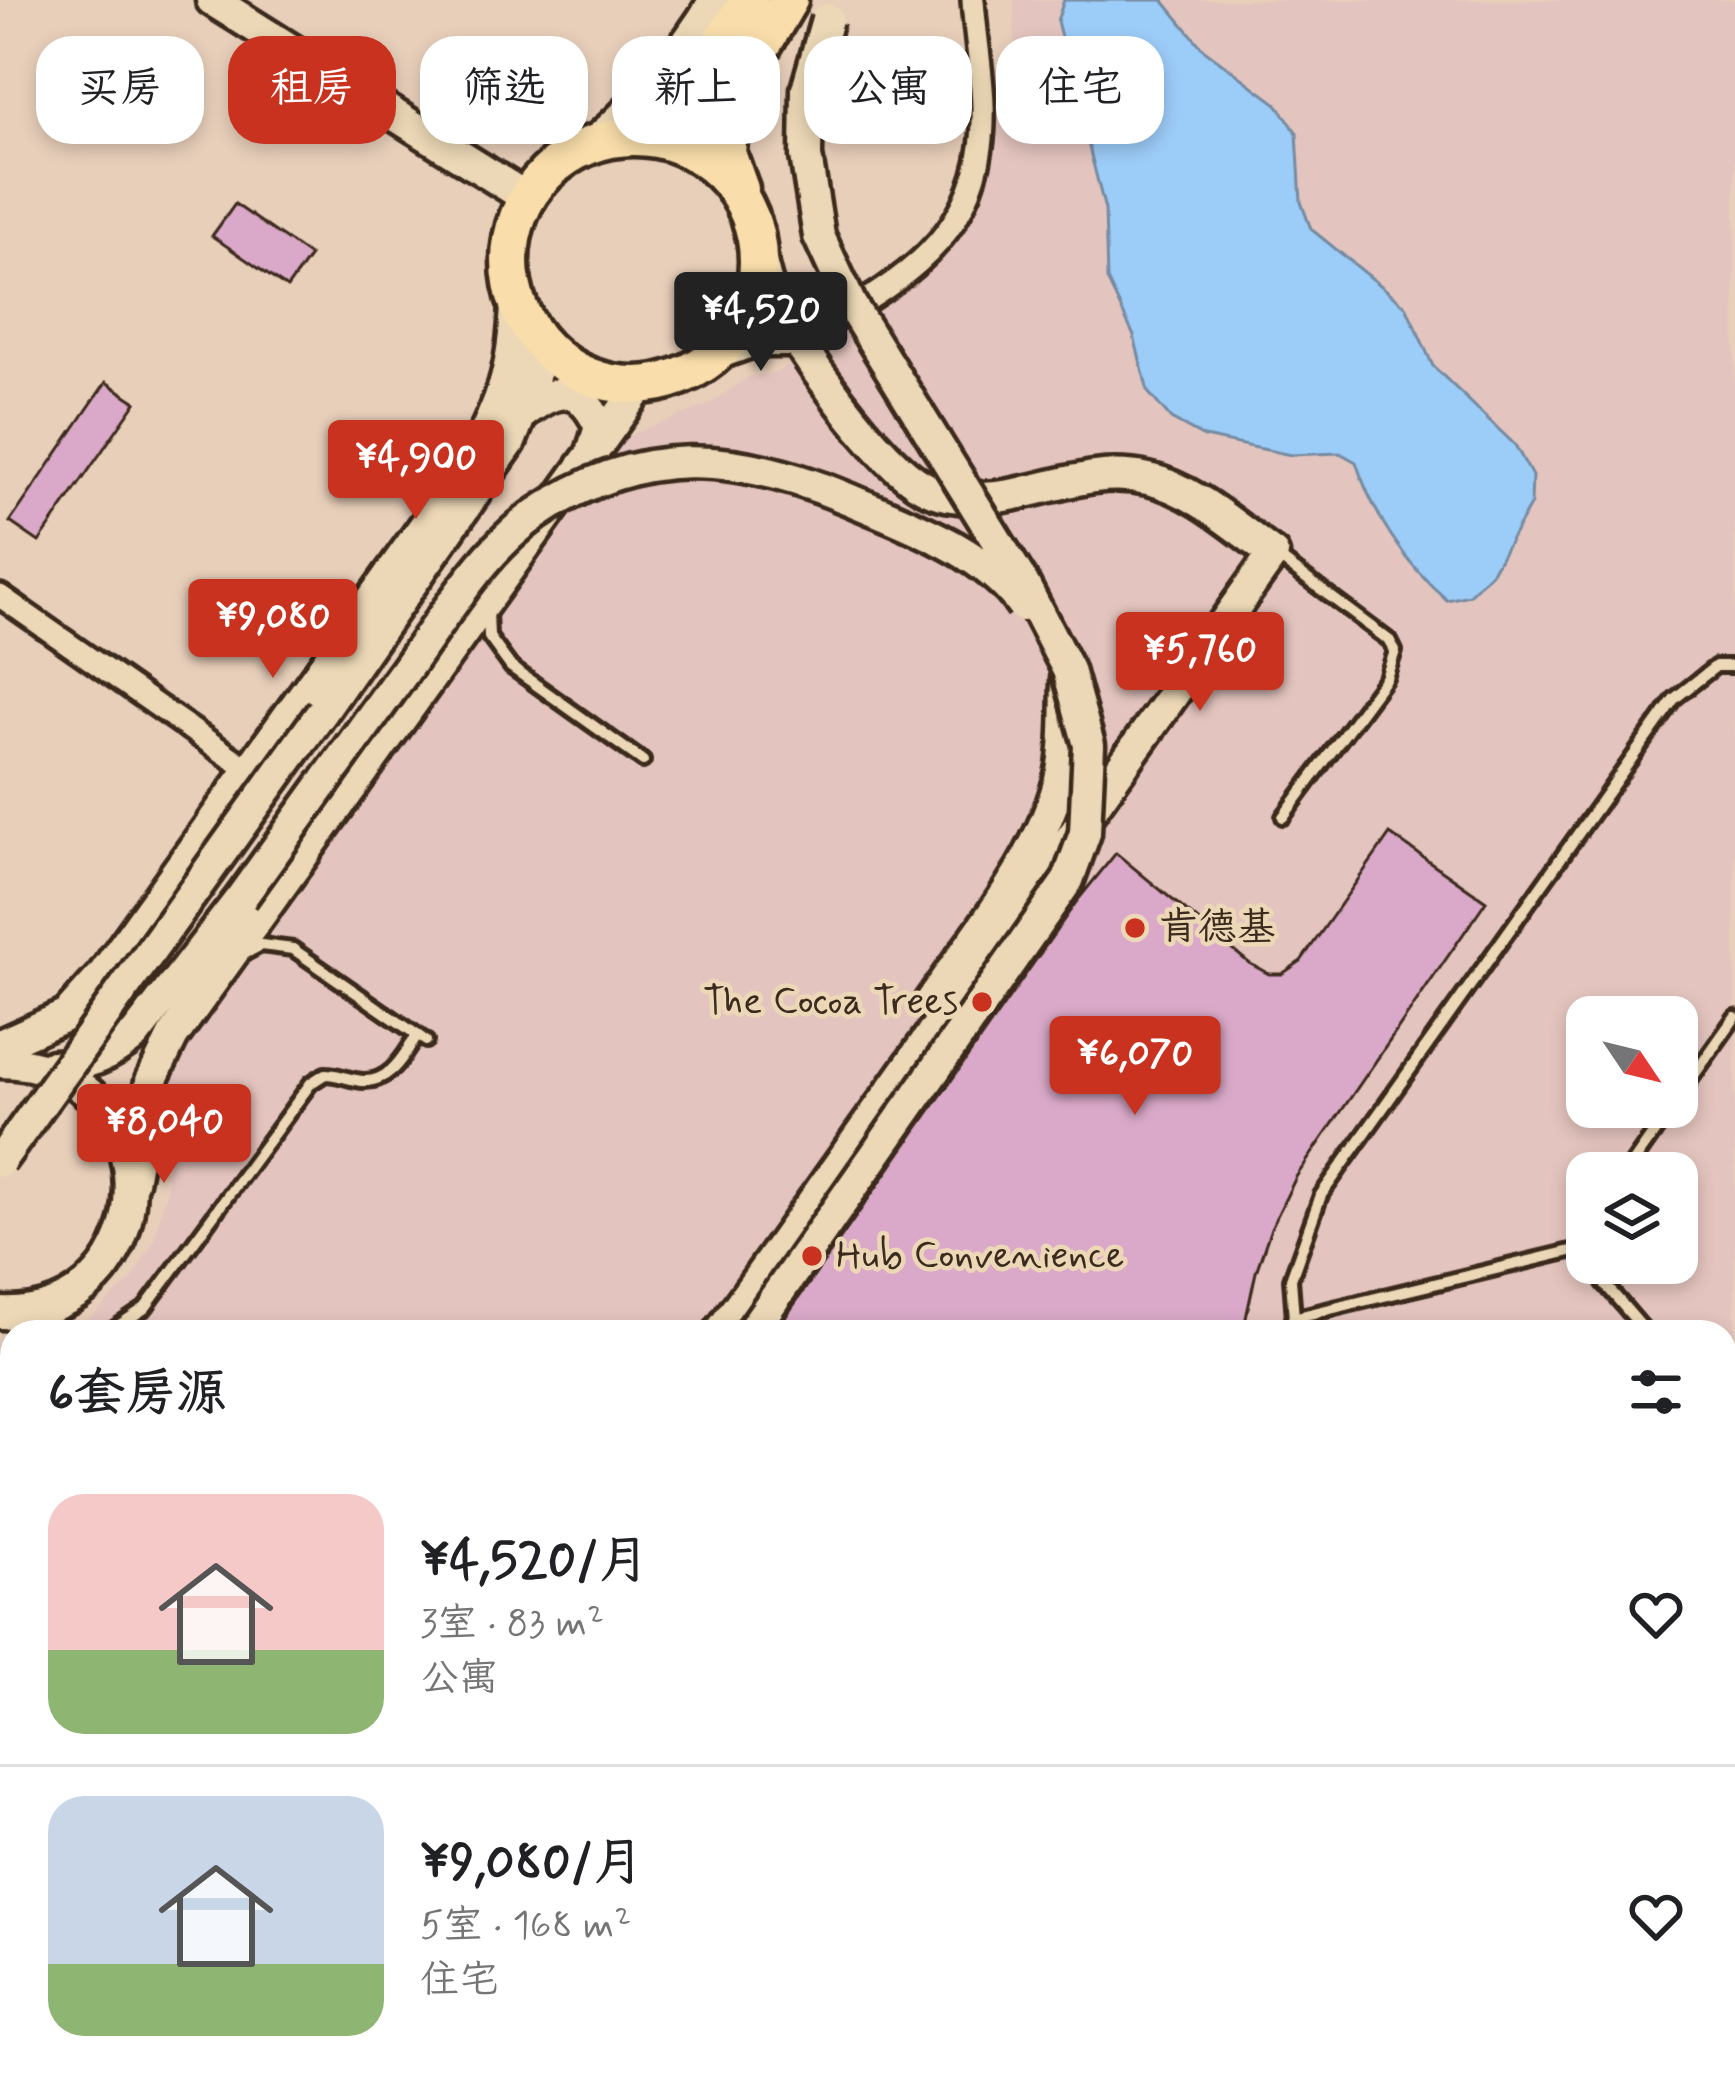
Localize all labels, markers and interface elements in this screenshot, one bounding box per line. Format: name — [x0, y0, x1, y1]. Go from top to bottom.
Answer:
chip: 买房 — [36, 36, 204, 144]
chip: 租房 — [228, 36, 396, 144]
chip: 筛选 — [420, 36, 588, 144]
chip: 新上 — [612, 36, 780, 144]
chip: 公寓 — [804, 36, 972, 144]
chip: 住宅 — [996, 36, 1164, 144]
pin: ¥4,520 — [663, 272, 859, 374]
text: ¥4,520 — [701, 285, 821, 336]
pin: ¥4,900 — [318, 420, 514, 522]
text: ¥4,900 — [355, 433, 477, 484]
pin: ¥9,080 — [175, 579, 371, 681]
text: ¥9,080 — [215, 592, 331, 643]
pin: ¥5,760 — [1102, 612, 1298, 714]
text: ¥5,760 — [1143, 625, 1257, 676]
place label: 肯德基 — [1159, 903, 1276, 954]
marker: 肯德基 — [1122, 915, 1148, 941]
place label: The Cocoa Trees — [703, 977, 958, 1028]
marker: The Cocoa Trees — [969, 989, 995, 1015]
north arrow — [1566, 996, 1698, 1128]
map controls — [1566, 996, 1698, 1284]
pin: ¥6,070 — [1037, 1016, 1233, 1118]
text: ¥6,070 — [1077, 1029, 1193, 1080]
pin: ¥8,040 — [66, 1084, 262, 1186]
text: ¥8,040 — [104, 1097, 224, 1148]
button: layers — [1566, 1152, 1698, 1284]
place label: Hub Convenience — [836, 1231, 1124, 1282]
marker: Hub Convenience — [799, 1243, 825, 1269]
icon: filters — [1623, 1359, 1689, 1425]
text: 6套房源 — [48, 1362, 227, 1428]
text: ¥4,520/月 — [420, 1529, 649, 1595]
icon: home — [144, 1542, 288, 1686]
icon: heart — [1623, 1581, 1689, 1647]
text: 3室 · 83 m² — [420, 1599, 604, 1650]
text: 公寓 — [420, 1654, 498, 1705]
text: ¥9,080/月 — [420, 1831, 644, 1897]
icon: home — [144, 1844, 288, 1988]
icon: heart — [1623, 1883, 1689, 1949]
text: 5室 · 168 m² — [420, 1901, 631, 1952]
text: 住宅 — [420, 1956, 498, 2007]

